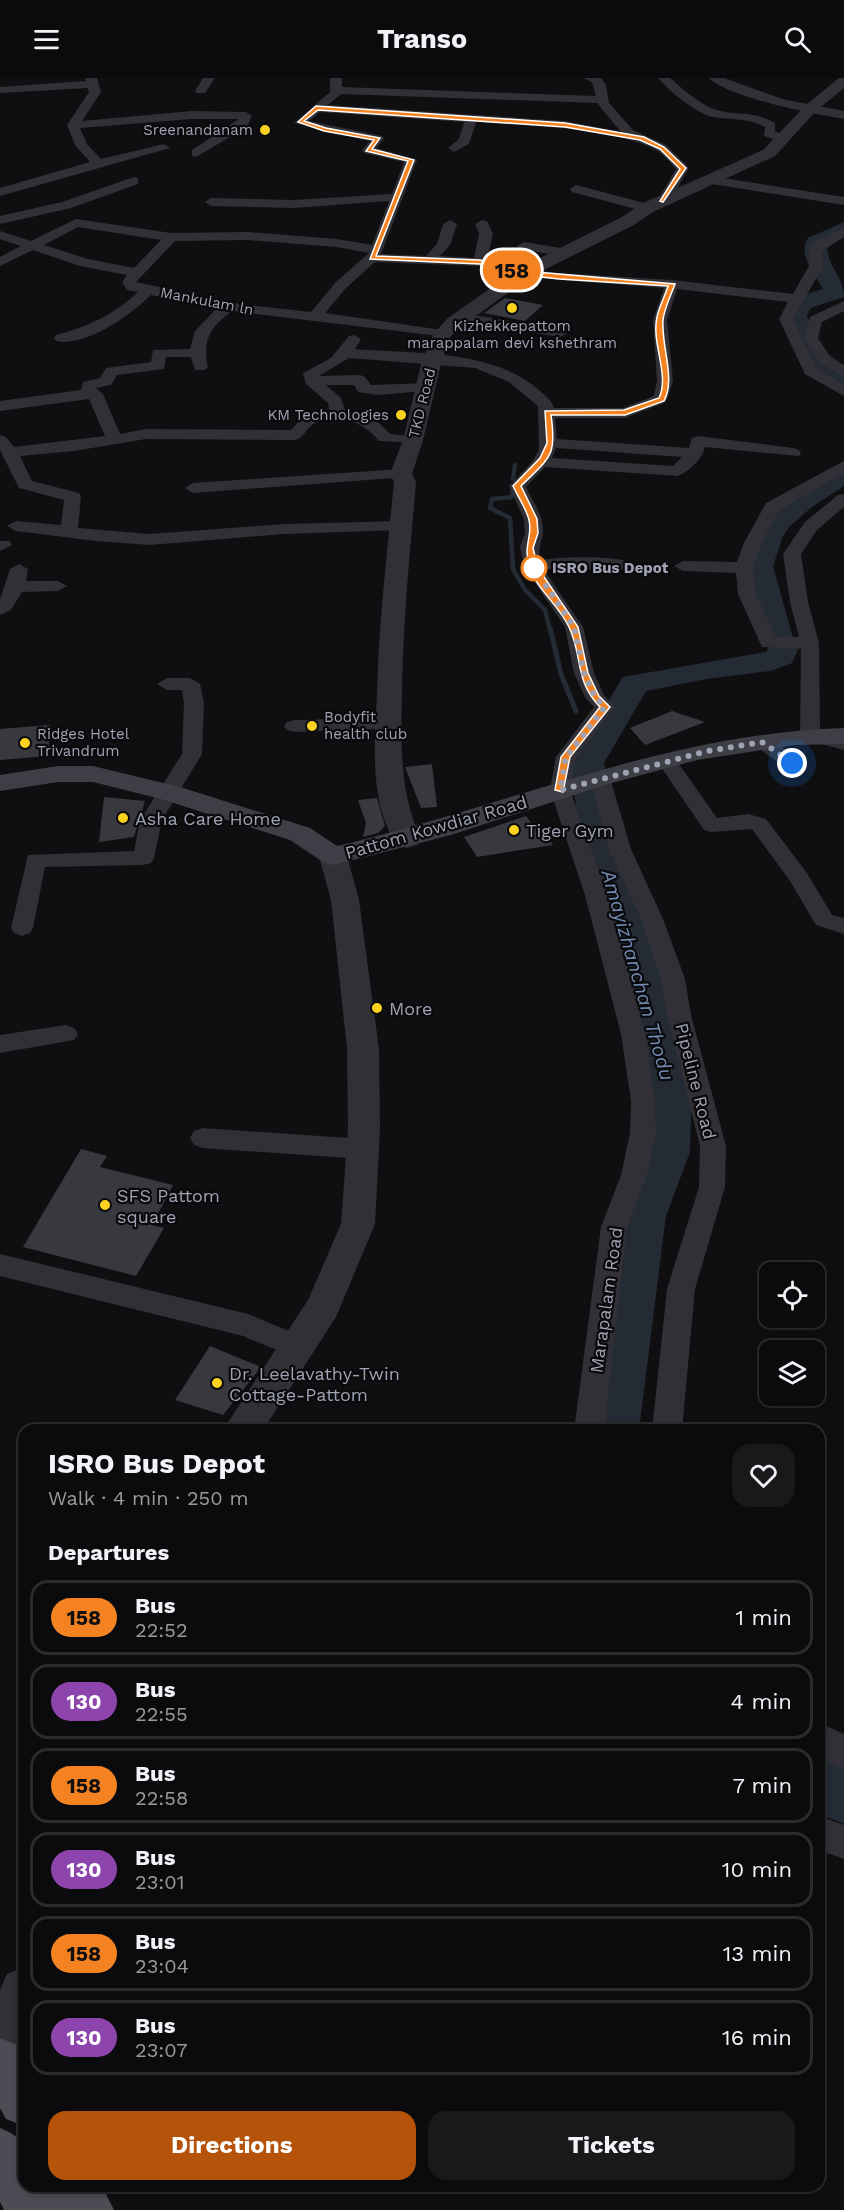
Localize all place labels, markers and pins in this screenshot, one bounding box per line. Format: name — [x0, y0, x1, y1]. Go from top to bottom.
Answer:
place label: Sreenandanam — [143, 121, 253, 139]
marker: Sreenandanam — [258, 123, 272, 137]
marker: Kizhekkepattom marappalam devi kshethram — [505, 301, 519, 315]
place label: Kizhekkepattom marappalam devi kshethram — [407, 317, 617, 352]
place label: KM Technologies — [267, 406, 389, 424]
marker: KM Technologies — [394, 408, 408, 422]
marker: ISRO Bus Depot — [521, 555, 547, 581]
place label: ISRO Bus Depot — [552, 559, 669, 577]
place label: Bodyfit health club — [324, 708, 407, 743]
marker: Bodyfit health club — [305, 719, 319, 733]
place label: Ridges Hotel Trivandrum — [37, 725, 130, 760]
marker: Ridges Hotel Trivandrum — [18, 736, 32, 750]
place label: Asha Care Home — [135, 808, 281, 829]
marker: Asha Care Home — [116, 811, 130, 825]
place label: Tiger Gym — [526, 820, 614, 841]
marker: Tiger Gym — [507, 823, 521, 837]
place label: More — [389, 998, 432, 1019]
marker: More — [370, 1001, 384, 1015]
place label: SFS Pattom square — [117, 1185, 220, 1227]
marker: SFS Pattom square — [98, 1198, 112, 1212]
place label: Dr. Leelavathy-Twin Cottage-Pattom — [229, 1363, 400, 1405]
marker: Dr. Leelavathy-Twin Cottage-Pattom — [210, 1376, 224, 1390]

